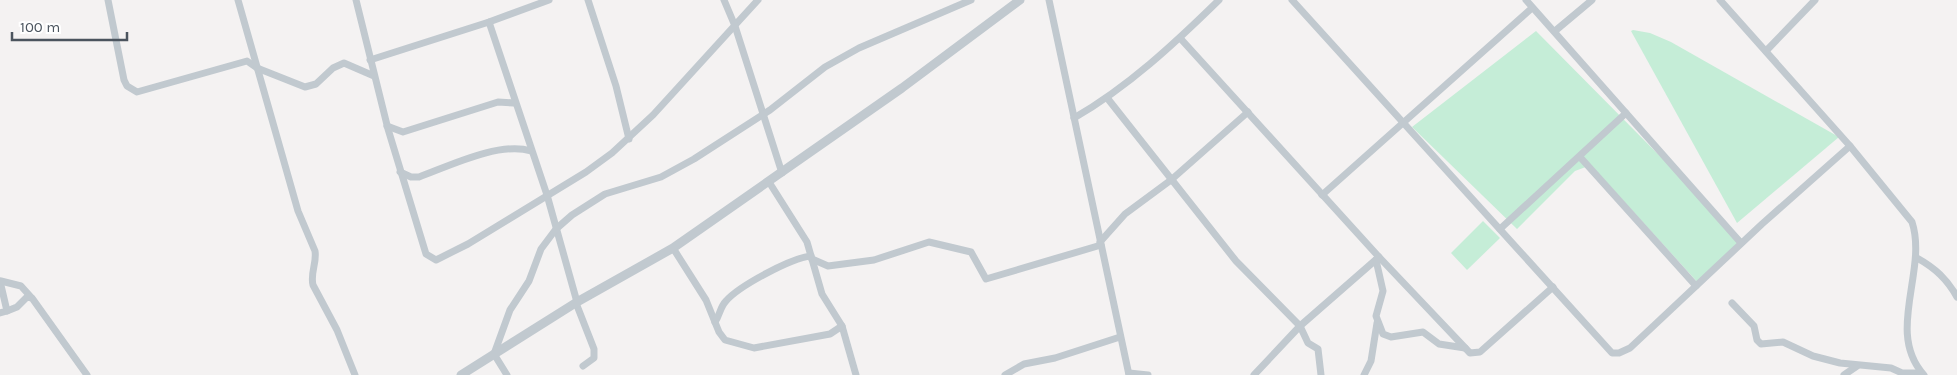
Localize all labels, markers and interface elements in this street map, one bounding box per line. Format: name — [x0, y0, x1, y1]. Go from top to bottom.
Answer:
scale bar — [12, 10, 128, 42]
text: 100 m — [20, 18, 60, 36]

